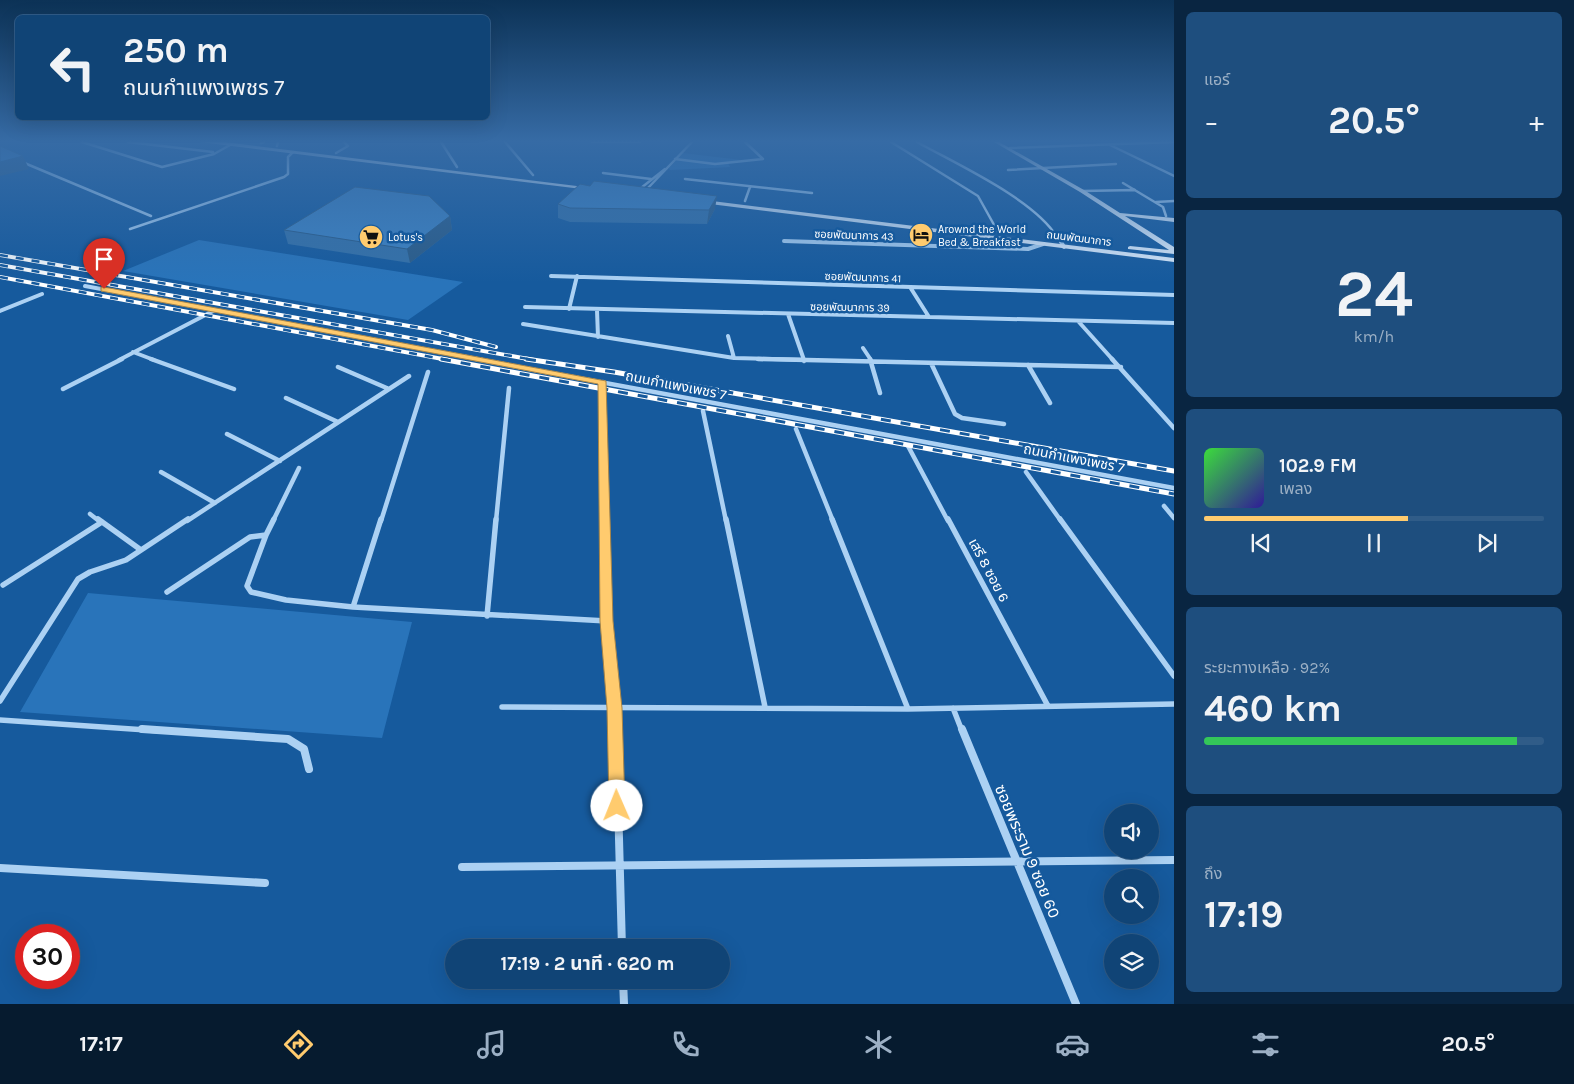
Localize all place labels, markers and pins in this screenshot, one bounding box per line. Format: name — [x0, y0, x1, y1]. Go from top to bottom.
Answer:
hotel icon: Arownd the World Bed & Breakfast — [908, 222, 934, 248]
place label: Arownd the World Bed & Breakfast — [938, 223, 1026, 249]
supermarket icon: Lotus's — [358, 224, 384, 250]
place label: Lotus's — [388, 231, 423, 244]
pin — [83, 238, 125, 289]

